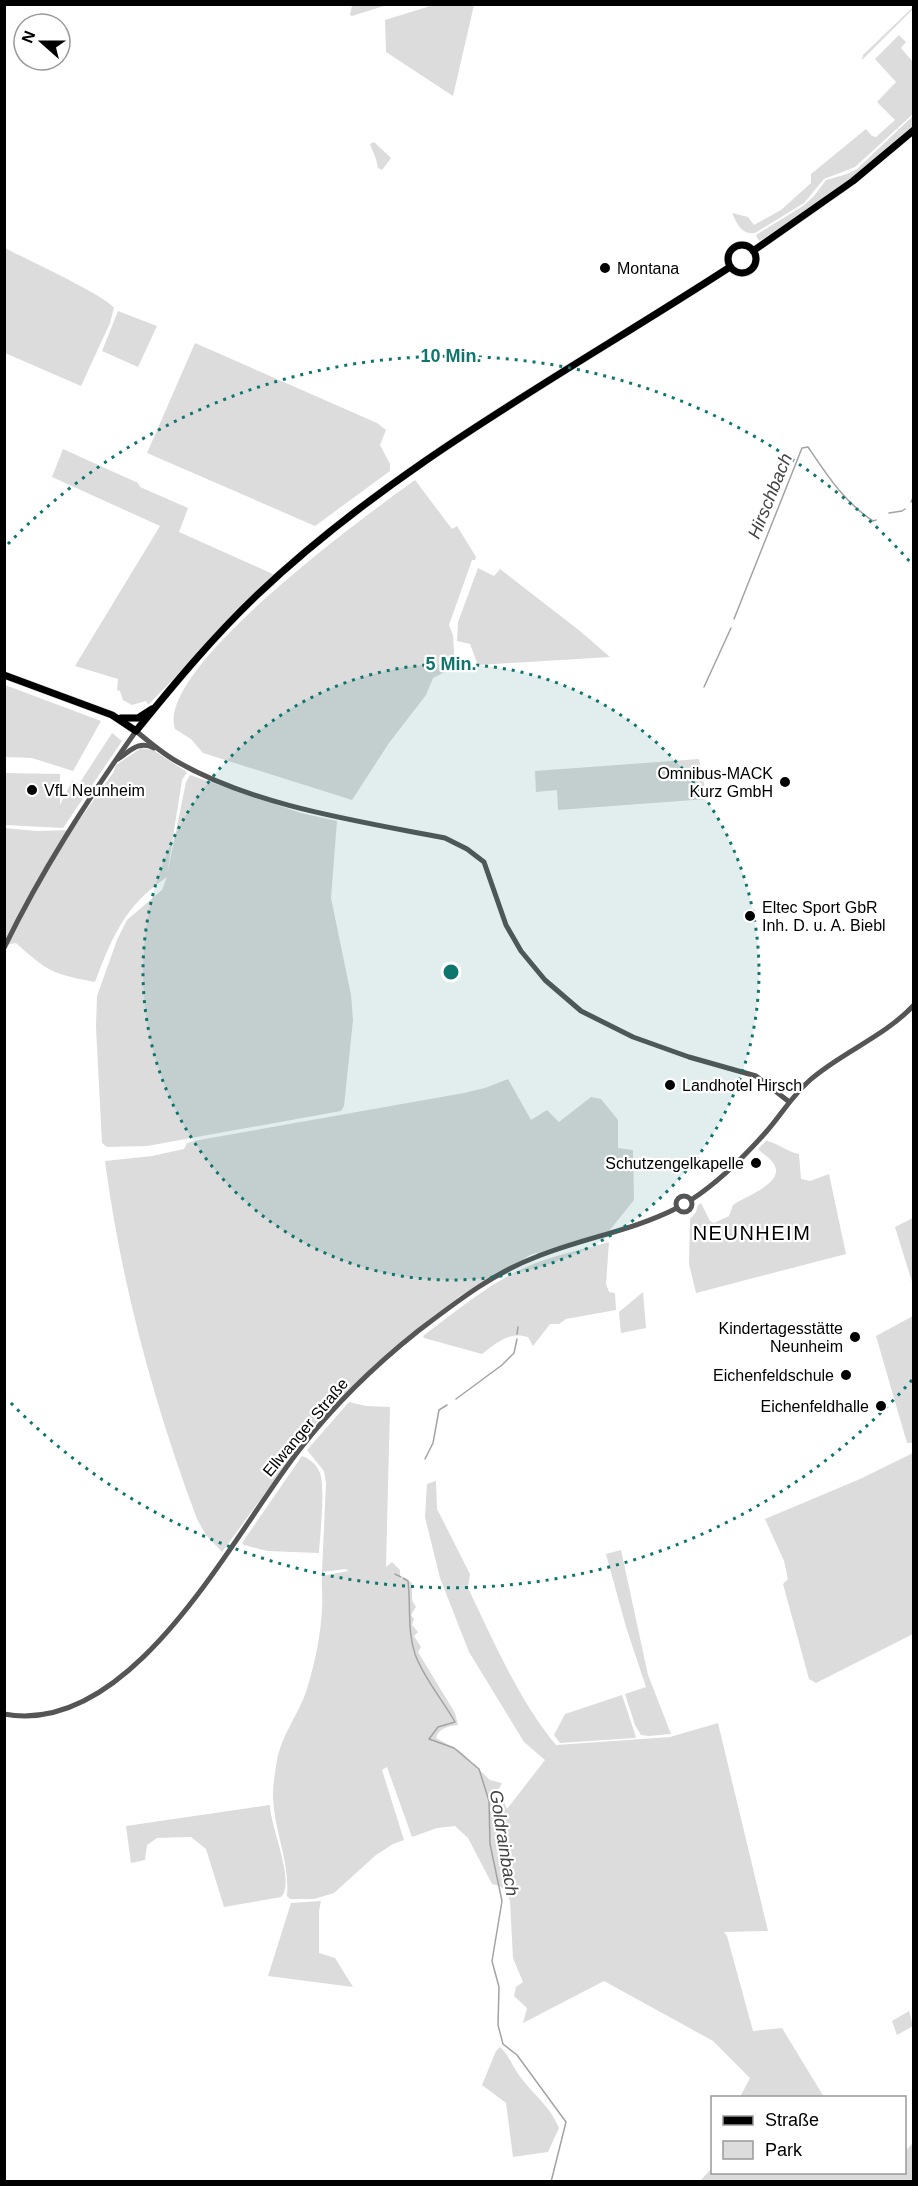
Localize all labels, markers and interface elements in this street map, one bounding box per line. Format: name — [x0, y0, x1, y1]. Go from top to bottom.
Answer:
north arrow — [12, 12, 72, 72]
text: N — [18, 28, 38, 45]
place label: Montana — [617, 260, 679, 277]
marker: Montana — [598, 261, 612, 275]
text: 10 Min. — [420, 346, 482, 366]
water label: Hirschbach — [744, 451, 796, 541]
text: 5 Min. — [425, 654, 477, 674]
place label: Omnibus-MACK Kurz GmbH — [657, 765, 773, 800]
marker: Omnibus-MACK Kurz GmbH — [778, 775, 792, 789]
place label: VfL Neunheim — [44, 782, 145, 799]
marker: VfL Neunheim — [25, 783, 39, 797]
place label: Eltec Sport GbR Inh. D. u. A. Biebl — [762, 899, 886, 934]
marker: Eltec Sport GbR Inh. D. u. A. Biebl — [743, 909, 757, 923]
centre of rings — [441, 962, 461, 982]
place label: Landhotel Hirsch — [682, 1077, 802, 1094]
marker: Landhotel Hirsch — [663, 1078, 677, 1092]
place label: Schutzengelkapelle — [605, 1155, 744, 1172]
marker: Schutzengelkapelle — [749, 1156, 763, 1170]
district label: NEUNHEIM — [693, 1222, 811, 1244]
place label: Kindertagesstätte Neunheim — [718, 1320, 843, 1355]
marker: Kindertagesstätte Neunheim — [848, 1330, 862, 1344]
place label: Eichenfeldschule — [713, 1367, 834, 1384]
marker: Eichenfeldschule — [839, 1368, 853, 1382]
street label: Ellwanger Straße — [259, 1375, 351, 1480]
place label: Eichenfeldhalle — [760, 1398, 869, 1415]
marker: Eichenfeldhalle — [874, 1399, 888, 1413]
water label: Goldrainbach — [486, 1789, 522, 1897]
legend — [711, 2096, 906, 2174]
text: Straße — [765, 2110, 819, 2130]
text: Park — [765, 2140, 803, 2160]

